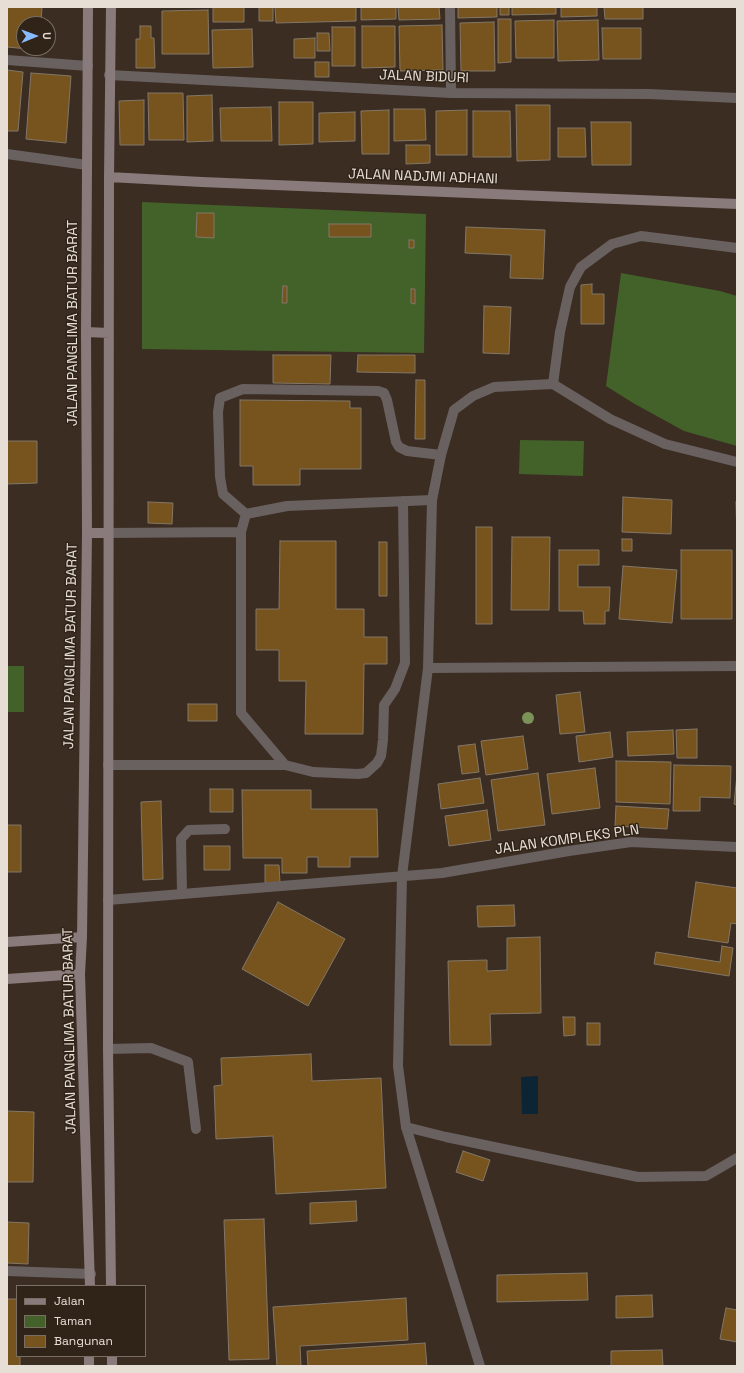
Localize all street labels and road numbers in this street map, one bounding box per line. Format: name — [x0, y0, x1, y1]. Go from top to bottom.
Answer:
street label: JALAN BIDURI — [379, 67, 469, 87]
street label: JALAN NADJMI ADHANI — [348, 166, 498, 188]
street label: JALAN PANGLIMA BATUR BARAT — [65, 220, 81, 426]
street label: JALAN PANGLIMA BATUR BARAT — [61, 543, 81, 749]
street label: JALAN KOMPLEKS PLN — [494, 822, 640, 858]
street label: JALAN PANGLIMA BATUR BARAT — [60, 928, 80, 1134]

